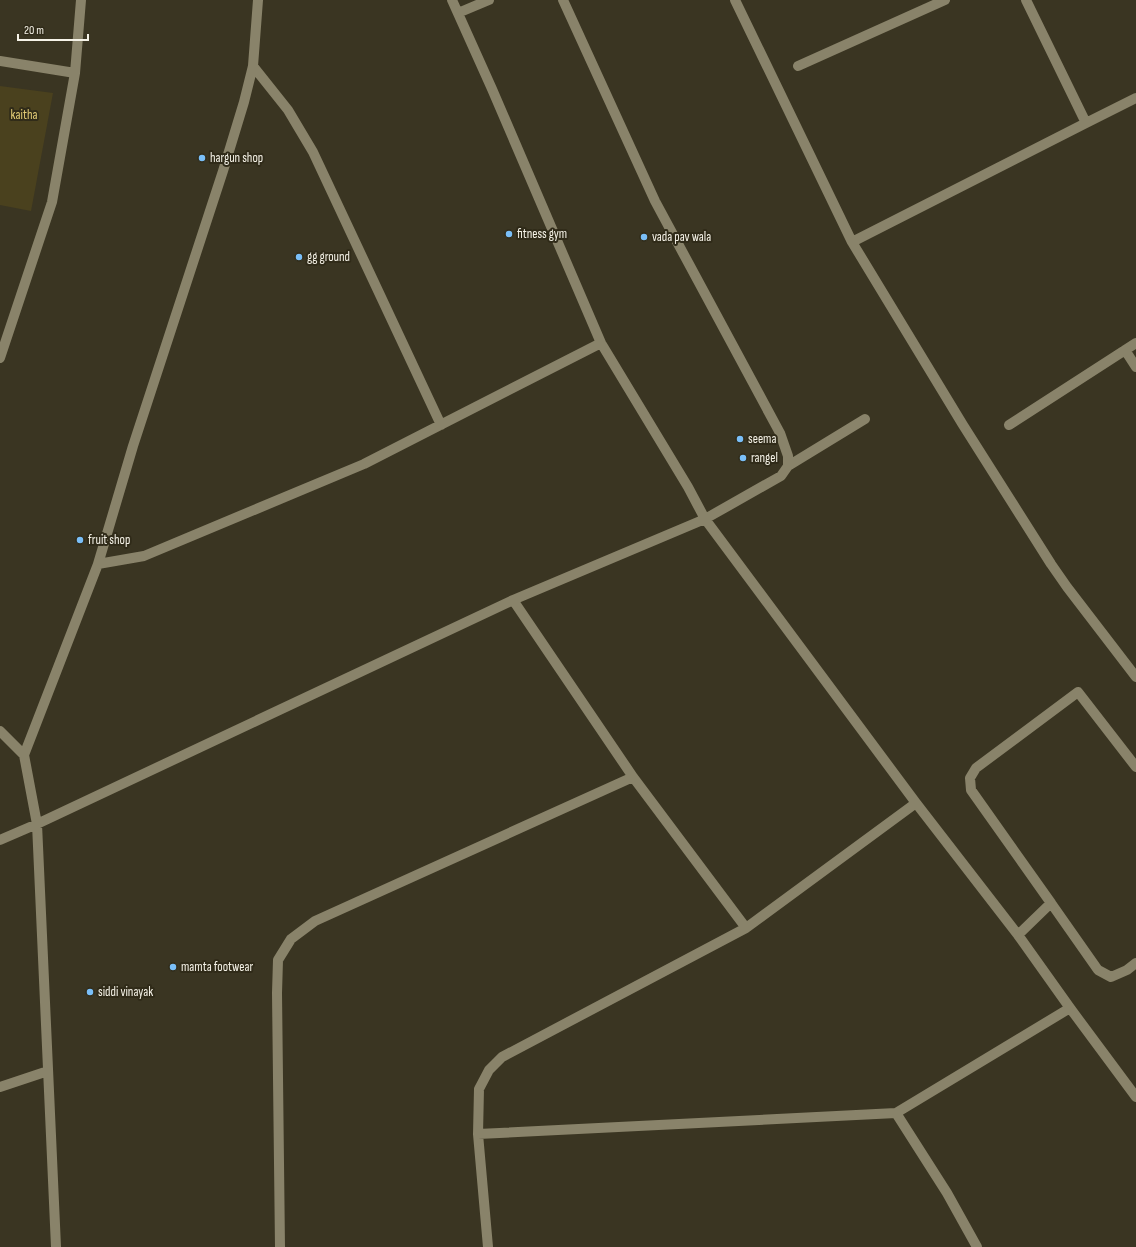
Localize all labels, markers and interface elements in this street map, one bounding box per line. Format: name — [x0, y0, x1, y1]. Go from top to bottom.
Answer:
scale bar — [18, 16, 88, 42]
text: 20 m — [24, 23, 44, 38]
park label: kaitha — [11, 107, 37, 123]
place label: hargun shop — [210, 150, 263, 166]
marker: hargun shop — [197, 153, 207, 163]
place label: fitness gym — [517, 226, 567, 242]
marker: fitness gym — [504, 229, 514, 239]
place label: vada pav wala — [652, 229, 711, 245]
marker: vada pav wala — [639, 232, 649, 242]
place label: gg ground — [307, 249, 350, 265]
marker: gg ground — [294, 252, 304, 262]
place label: seema — [748, 431, 776, 447]
marker: seema — [735, 434, 745, 444]
place label: rangel — [751, 450, 778, 466]
marker: rangel — [738, 453, 748, 463]
place label: fruit shop — [88, 532, 130, 548]
marker: fruit shop — [75, 535, 85, 545]
place label: mamta footwear — [181, 959, 253, 975]
marker: mamta footwear — [168, 962, 178, 972]
place label: siddi vinayak — [98, 984, 153, 1000]
marker: siddi vinayak — [85, 987, 95, 997]

